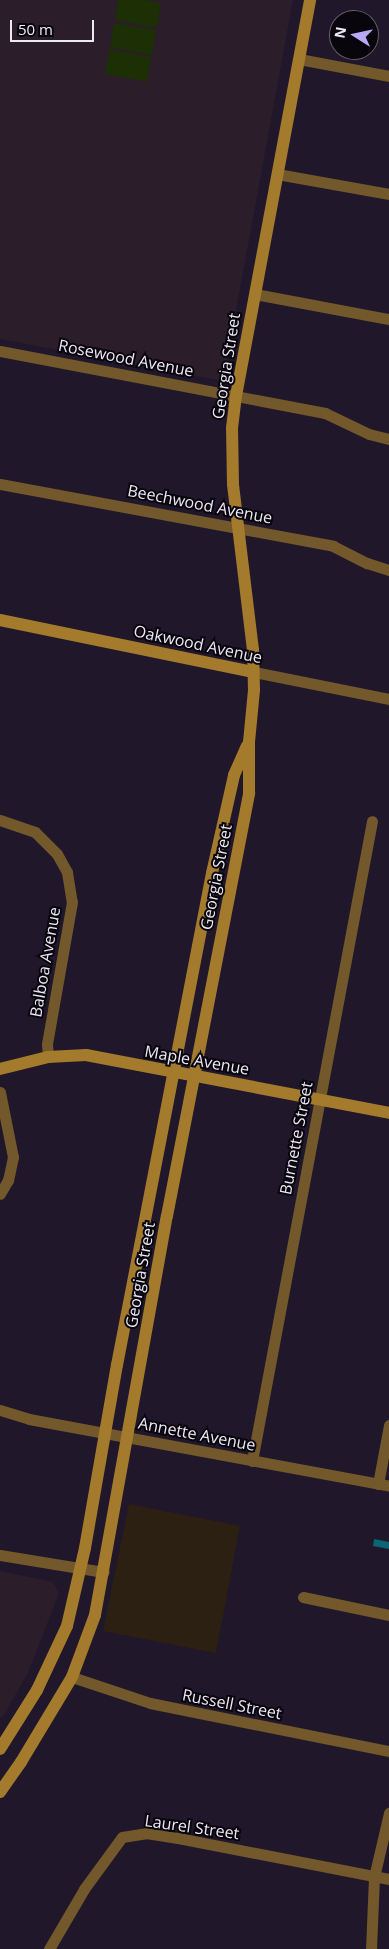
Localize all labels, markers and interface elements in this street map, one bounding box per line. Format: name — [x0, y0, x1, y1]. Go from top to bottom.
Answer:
scale bar — [12, 10, 96, 42]
north arrow — [329, 10, 379, 60]
text: 50 m — [18, 19, 53, 39]
text: N — [329, 25, 350, 40]
street label: Georgia Street — [208, 312, 244, 420]
street label: Rosewood Avenue — [57, 335, 195, 381]
street label: Beechwood Avenue — [126, 481, 274, 527]
street label: Oakwood Avenue — [132, 621, 264, 667]
street label: Georgia Street — [196, 823, 236, 931]
street label: Balboa Avenue — [26, 905, 64, 1019]
street label: Maple Avenue — [143, 1041, 251, 1079]
street label: Burnette Street — [276, 1080, 316, 1196]
street label: Georgia Street — [121, 1221, 159, 1329]
street label: Annette Avenue — [137, 1413, 257, 1455]
street label: Russell Street — [181, 1685, 283, 1723]
street label: Laurel Street — [143, 1811, 241, 1843]

